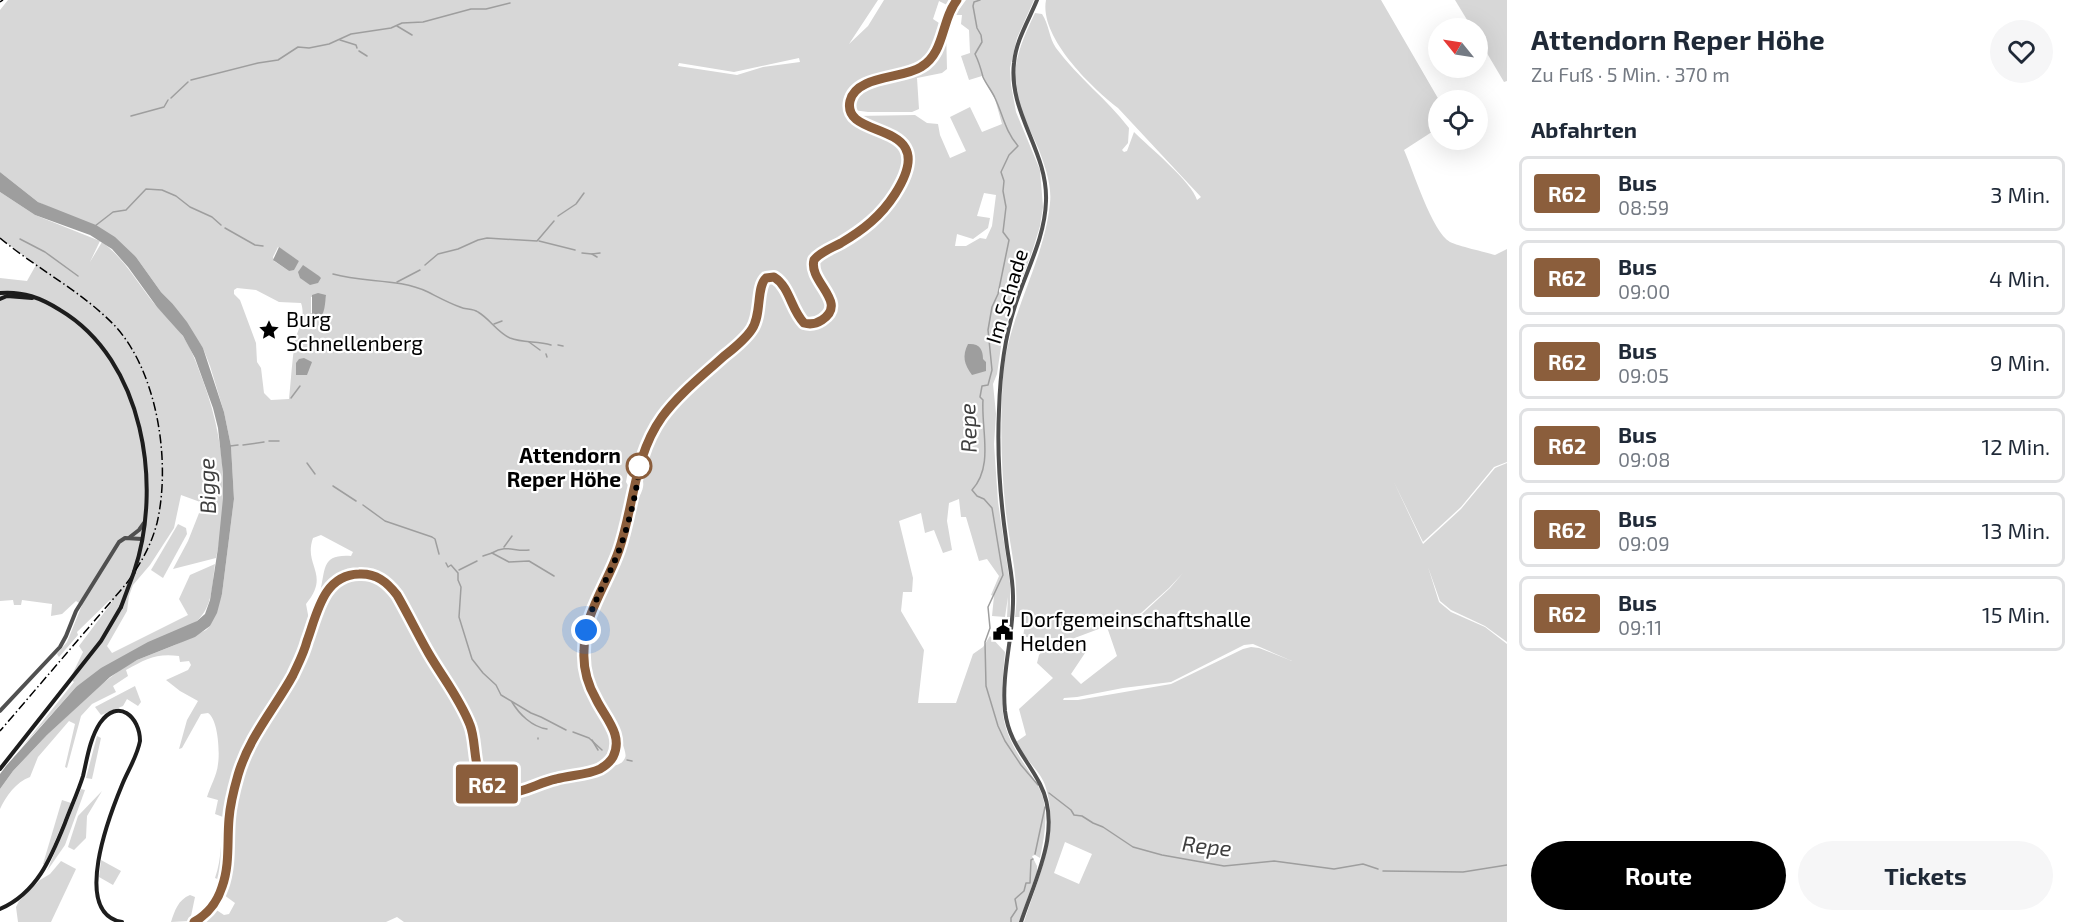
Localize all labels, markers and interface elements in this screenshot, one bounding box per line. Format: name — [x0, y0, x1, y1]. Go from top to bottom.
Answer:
north arrow — [1428, 18, 1488, 78]
map controls — [1428, 18, 1488, 150]
button: heart — [1990, 20, 2053, 83]
text: Attendorn Reper Höhe — [1531, 22, 1825, 56]
text: Zu Fuß · 5 Min. · 370 m — [1531, 62, 1730, 86]
button: locate — [1428, 90, 1488, 150]
text: Abfahrten — [1531, 116, 1637, 142]
text: Bus — [1618, 169, 1657, 195]
text: R62 — [1548, 181, 1586, 206]
text: 3 Min. — [1990, 181, 2050, 207]
text: 08:59 — [1618, 195, 1669, 219]
street label: Im Schade — [980, 246, 1032, 346]
text: Bus — [1618, 253, 1657, 279]
text: R62 — [1548, 265, 1586, 290]
text: 4 Min. — [1989, 265, 2050, 291]
text: 09:00 — [1618, 279, 1670, 303]
place label: Burg Schnellenberg — [286, 306, 423, 355]
place icon: Burg Schnellenberg — [257, 318, 281, 342]
text: Bus — [1618, 337, 1657, 363]
text: R62 — [1548, 349, 1586, 374]
text: 9 Min. — [1990, 349, 2050, 375]
text: 09:05 — [1618, 363, 1669, 387]
water label: Repe — [953, 403, 981, 453]
text: Bus — [1618, 421, 1657, 447]
text: R62 — [1548, 433, 1586, 458]
text: 12 Min. — [1981, 433, 2050, 459]
place label: Attendorn Reper Höhe — [507, 442, 621, 491]
text: 09:08 — [1618, 447, 1670, 471]
marker: Attendorn Reper Höhe — [626, 453, 652, 479]
water label: Bigge — [192, 457, 220, 514]
text: Bus — [1618, 505, 1657, 531]
text: R62 — [1548, 517, 1586, 542]
text: 13 Min. — [1982, 517, 2050, 543]
text: 09:09 — [1618, 531, 1670, 555]
text: Bus — [1618, 589, 1657, 615]
text: R62 — [1548, 601, 1586, 626]
text: 15 Min. — [1982, 601, 2050, 627]
place label: Dorfgemeinschaftshalle Helden — [1020, 606, 1251, 655]
your location — [571, 615, 601, 645]
text: 09:11 — [1618, 615, 1662, 639]
public building icon: Dorfgemeinschaftshalle Helden — [991, 618, 1015, 642]
line badge: R62 — [452, 764, 522, 804]
text: R62 — [468, 772, 506, 797]
water label: Repe — [1181, 829, 1233, 861]
button: Route — [1531, 841, 1786, 910]
button: Tickets — [1798, 841, 2053, 910]

